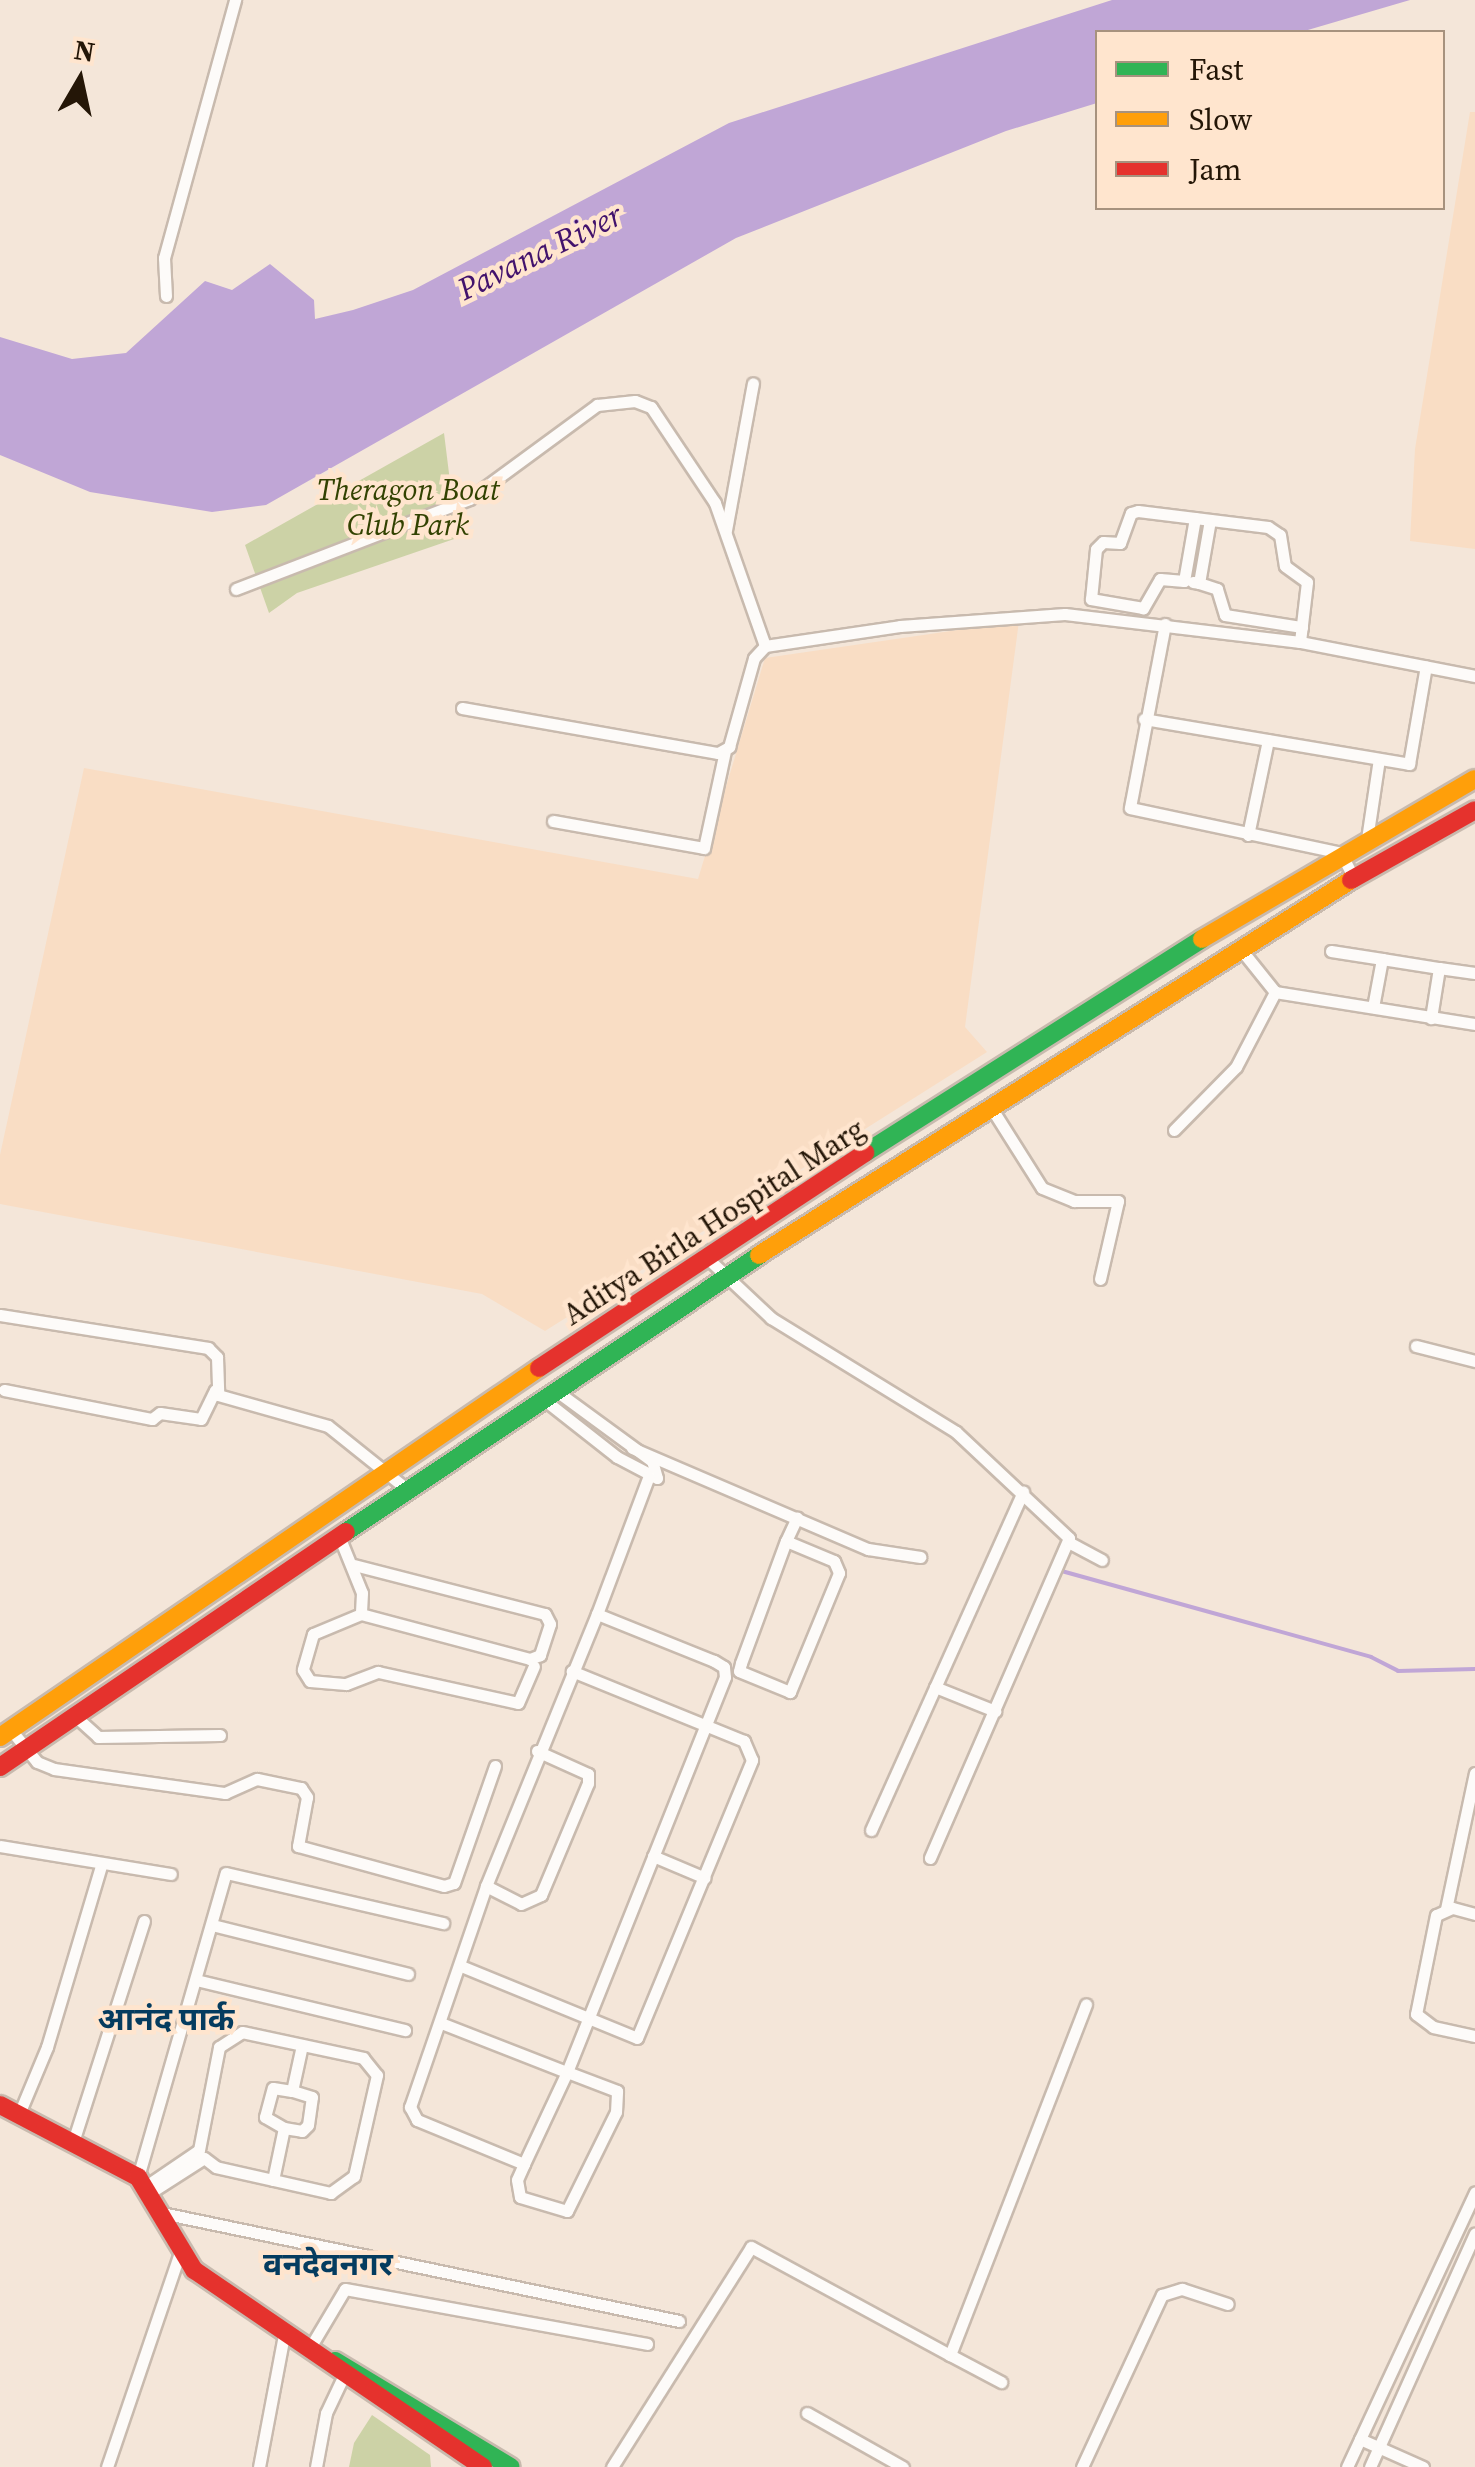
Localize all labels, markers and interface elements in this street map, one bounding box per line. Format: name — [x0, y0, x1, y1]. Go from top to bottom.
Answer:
north arrow — [30, 30, 130, 130]
text: N — [72, 30, 98, 71]
legend — [1095, 30, 1445, 210]
text: Fast — [1189, 49, 1243, 90]
text: Slow — [1189, 99, 1252, 140]
text: Jam — [1189, 149, 1242, 190]
water label: Pavana River — [451, 196, 629, 308]
park label: Theragon Boat Club Park — [317, 472, 499, 542]
street label: Aditya Birla Hospital Marg — [556, 1111, 872, 1333]
district label: आनंद पार्क — [98, 2000, 234, 2038]
district label: वनदेवनगर — [263, 2245, 393, 2283]

